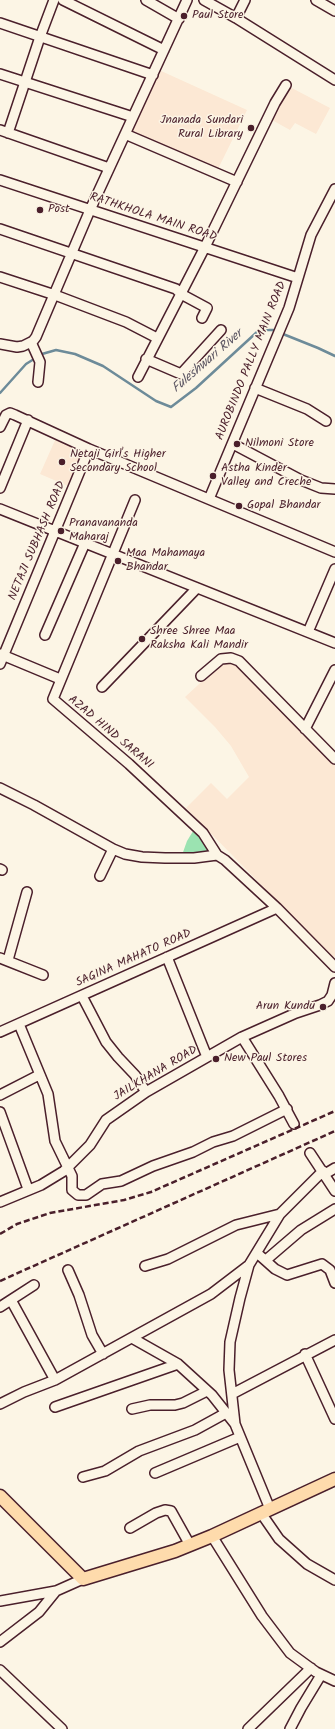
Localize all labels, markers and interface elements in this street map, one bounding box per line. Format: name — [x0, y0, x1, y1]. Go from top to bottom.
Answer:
place label: Paul Store — [192, 9, 243, 23]
marker: Paul Store — [179, 11, 189, 21]
place label: Jnanada Sundari Rural Library — [160, 114, 243, 142]
marker: Jnanada Sundari Rural Library — [246, 123, 256, 133]
street label: RATHKHOLA MAIN ROAD — [88, 191, 218, 245]
place label: Post — [48, 203, 70, 217]
marker: Post — [35, 205, 45, 215]
street label: AUROBINDO PALLY MAIN ROAD — [214, 280, 290, 442]
water label: Fuleshwari River — [170, 327, 246, 397]
place label: Nilmoni Store — [245, 437, 314, 451]
marker: Nilmoni Store — [232, 439, 242, 449]
place label: Netaji Girl's Higher Secondary School — [70, 448, 166, 476]
marker: Netaji Girl's Higher Secondary School — [57, 457, 67, 467]
place label: Astha Kinder Valley and Creche — [221, 462, 311, 490]
marker: Astha Kinder Valley and Creche — [208, 471, 218, 481]
street label: NETAJI SUBHASH ROAD — [6, 479, 70, 603]
place label: Gopal Bhandar — [247, 499, 321, 513]
marker: Gopal Bhandar — [234, 501, 244, 511]
place label: Pranavananda Maharaj — [69, 517, 138, 545]
marker: Pranavananda Maharaj — [56, 526, 66, 536]
place label: Maa Mahamaya Bhandar — [126, 547, 205, 575]
marker: Maa Mahamaya Bhandar — [113, 556, 123, 566]
place label: Shree Shree Maa Raksha Kali Mandir — [150, 625, 248, 653]
marker: Shree Shree Maa Raksha Kali Mandir — [137, 634, 147, 644]
street label: AZAD HIND SARANI — [64, 693, 156, 773]
street label: SAGINA MAHATO ROAD — [74, 927, 194, 991]
place label: Arun Kundu — [256, 1000, 315, 1014]
marker: Arun Kundu — [318, 1002, 328, 1012]
street label: JAILKHANA ROAD — [111, 1043, 201, 1105]
place label: New Paul Stores — [224, 1052, 307, 1066]
marker: New Paul Stores — [211, 1054, 221, 1064]

